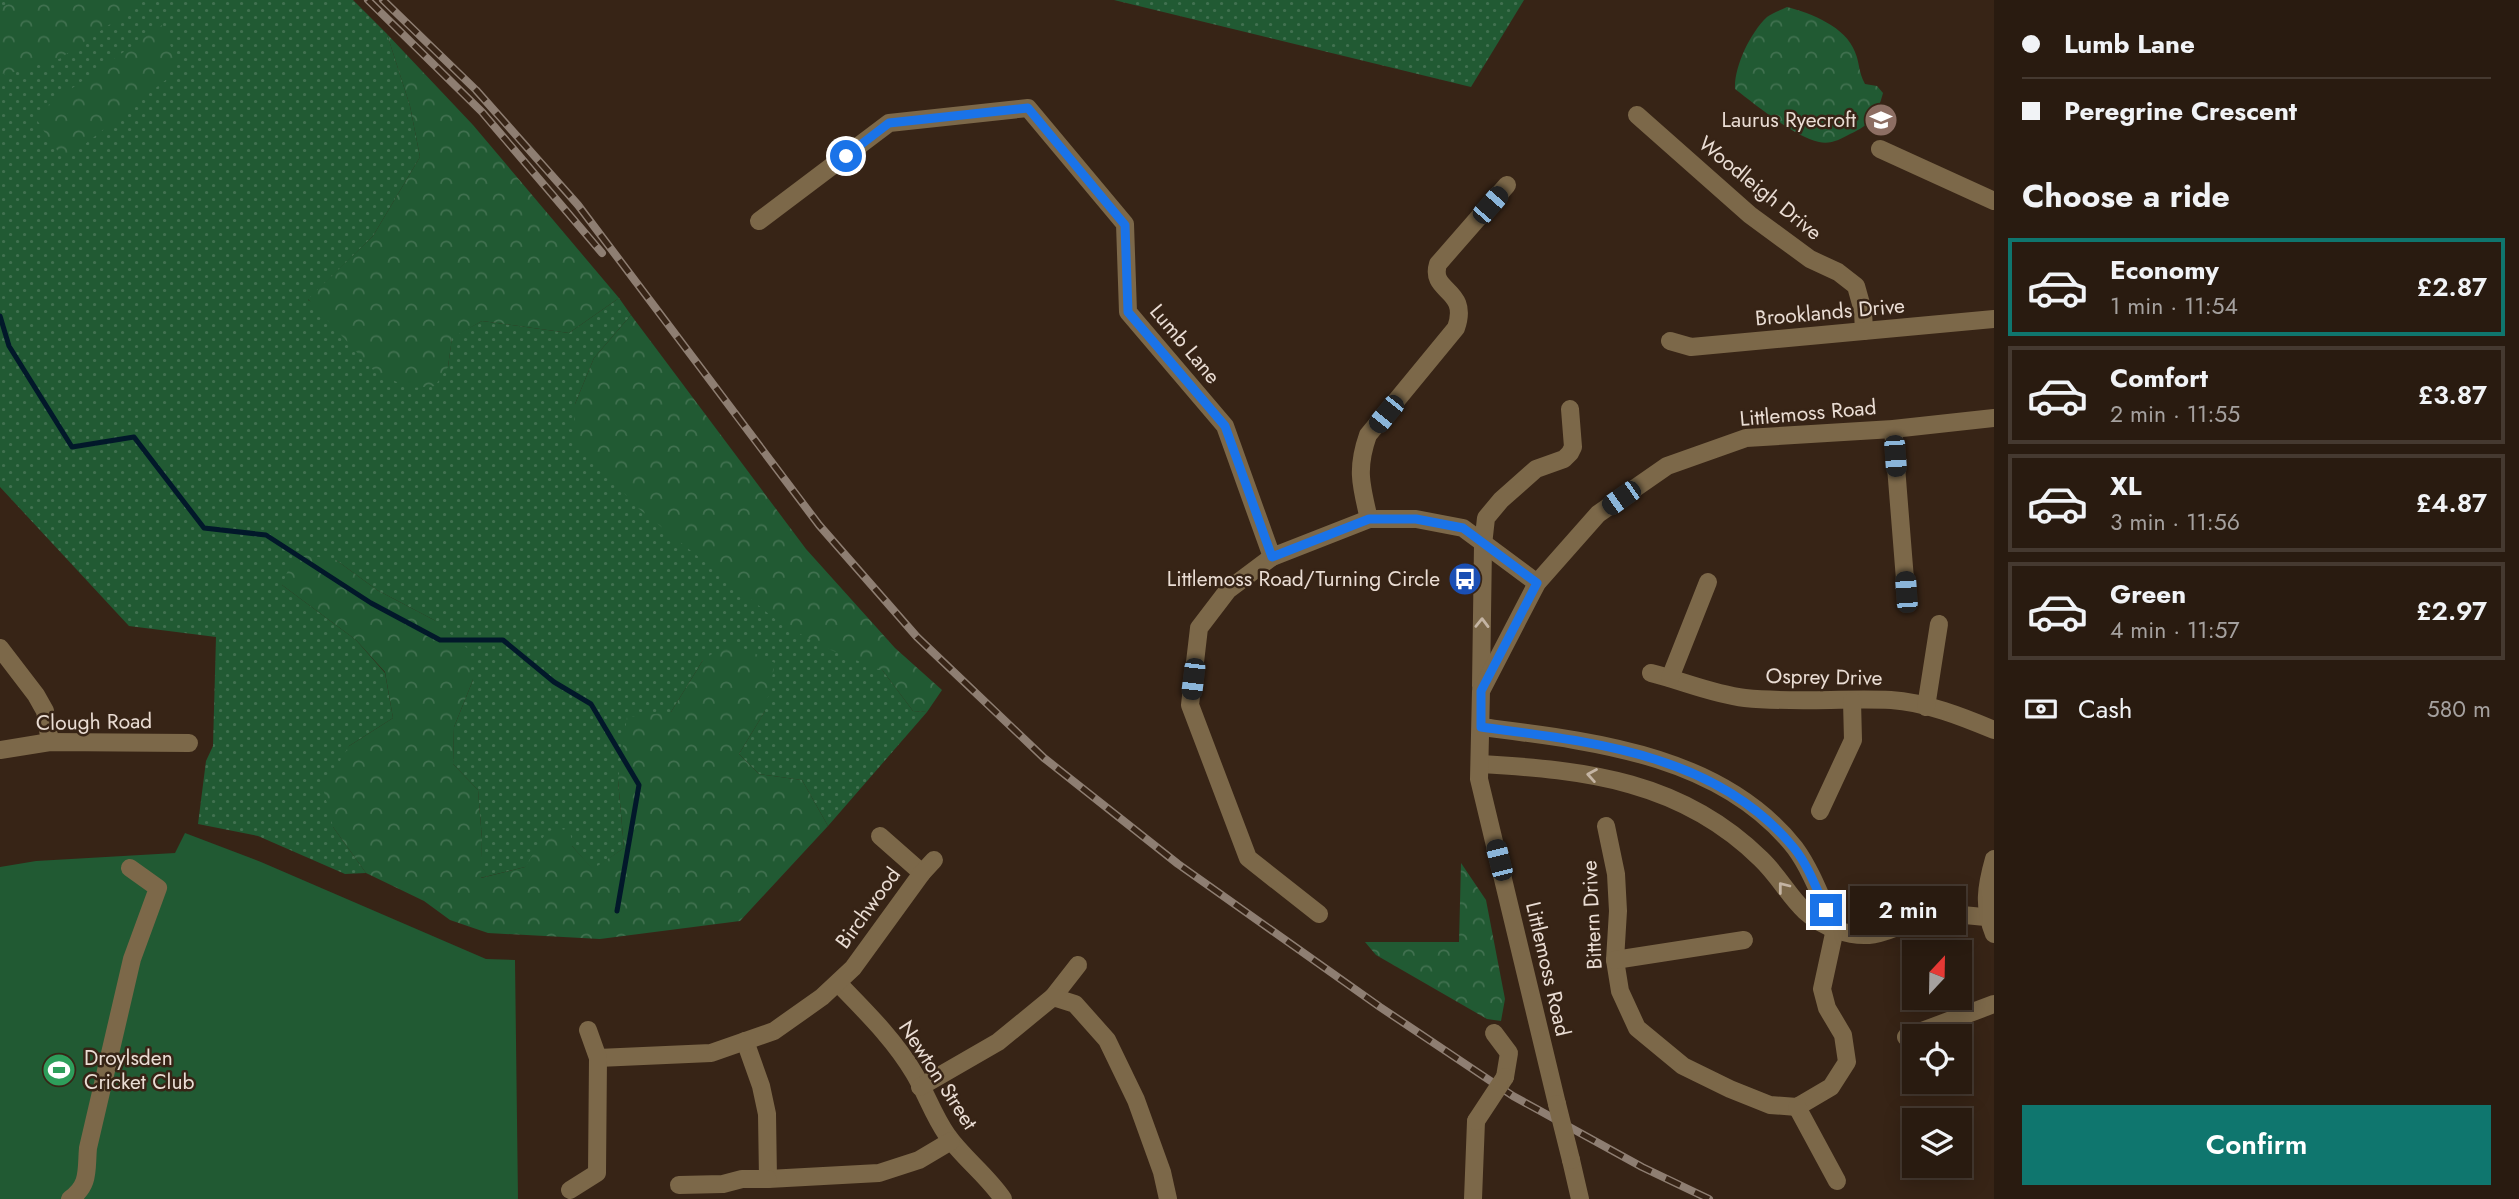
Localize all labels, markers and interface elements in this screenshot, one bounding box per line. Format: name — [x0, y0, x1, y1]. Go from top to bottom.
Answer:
text: Lumb Lane — [2064, 25, 2195, 63]
text: Peregrine Crescent — [2064, 92, 2297, 130]
school or university icon: Laurus Ryecroft — [1862, 101, 1900, 139]
place label: Laurus Ryecroft — [1721, 105, 1856, 135]
street label: Woodleigh Drive — [1692, 129, 1828, 247]
route start — [830, 140, 862, 172]
text: Choose a ride — [2022, 173, 2230, 219]
car — [1469, 182, 1512, 228]
text: Economy — [2110, 251, 2219, 289]
icon: car — [2026, 256, 2089, 319]
text: £2.87 — [2417, 268, 2487, 306]
text: 1 min · 11:54 — [2110, 289, 2238, 323]
street label: Brooklands Drive — [1754, 290, 1906, 333]
street label: Lumb Lane — [1143, 298, 1227, 391]
text: Comfort — [2110, 359, 2208, 397]
icon: car — [2026, 364, 2089, 427]
text: £3.87 — [2418, 376, 2487, 414]
car — [1365, 391, 1408, 437]
street label: Littlemoss Road — [1738, 392, 1878, 434]
text: 2 min · 11:55 — [2110, 397, 2240, 431]
car — [1884, 434, 1907, 478]
text: XL — [2110, 467, 2142, 505]
icon: car — [2026, 472, 2089, 535]
car — [1598, 477, 1645, 519]
text: £4.87 — [2416, 484, 2487, 522]
text: 3 min · 11:56 — [2110, 505, 2240, 539]
bus stop icon: Littlemoss Road/Turning Circle — [1446, 560, 1484, 598]
place label: Littlemoss Road/Turning Circle — [1167, 564, 1440, 594]
car — [1895, 570, 1918, 614]
text: Green — [2110, 575, 2186, 613]
icon: car — [2026, 580, 2089, 643]
text: £2.97 — [2416, 592, 2487, 630]
text: 4 min · 11:57 — [2110, 613, 2240, 647]
one-way arrow — [1474, 617, 1490, 628]
car — [1181, 657, 1206, 701]
street label: Osprey Drive — [1765, 661, 1883, 693]
icon: cash — [2022, 690, 2060, 728]
text: Cash — [2078, 690, 2132, 728]
text: 580 m — [2427, 692, 2491, 726]
street label: Clough Road — [36, 706, 152, 738]
one-way arrow — [1586, 768, 1598, 783]
car — [1484, 837, 1515, 883]
street label: Bittern Drive — [1574, 859, 1610, 970]
street label: Birchwood — [828, 861, 908, 955]
one-way arrow — [1778, 882, 1791, 895]
callout: 2 min — [1850, 886, 1966, 934]
text: 2 min — [1878, 893, 1938, 927]
route end — [1810, 894, 1842, 926]
street label: Littlemoss Road — [1518, 899, 1578, 1039]
north arrow — [1902, 940, 1972, 1010]
map controls — [1902, 940, 1972, 1178]
street label: Newton Street — [891, 1014, 985, 1136]
button: locate — [1902, 1024, 1972, 1094]
place label: Droylsden Cricket Club — [84, 1043, 194, 1097]
sports icon: Droylsden Cricket Club — [40, 1051, 78, 1089]
button: Confirm — [2022, 1105, 2491, 1185]
button: layers — [1902, 1108, 1972, 1178]

